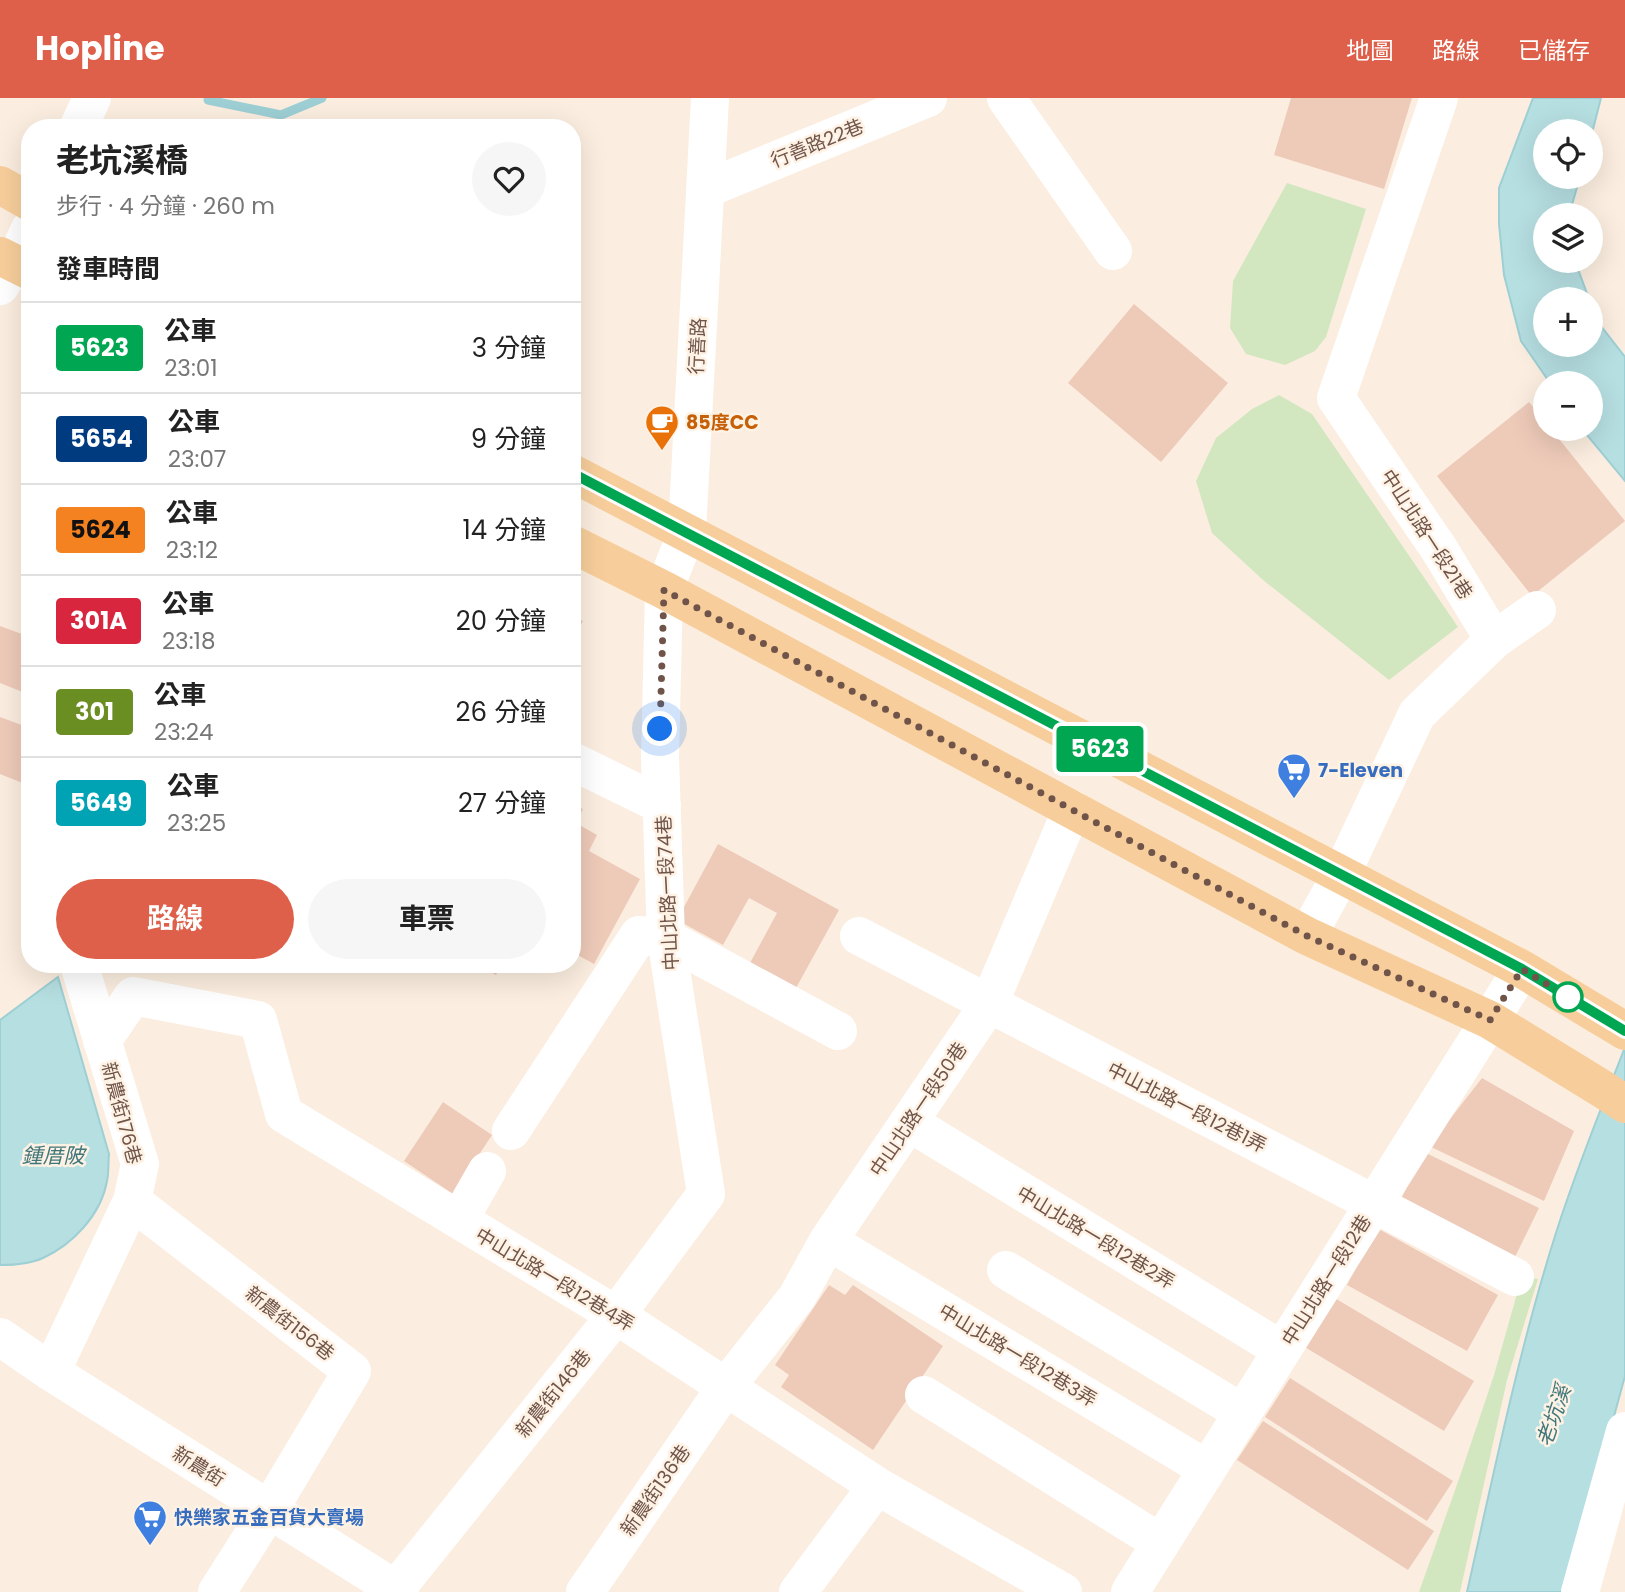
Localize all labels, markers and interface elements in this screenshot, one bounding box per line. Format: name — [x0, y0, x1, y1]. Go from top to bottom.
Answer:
text: Hopline — [35, 25, 165, 72]
text: 地圖 — [1346, 34, 1394, 67]
text: 路線 — [1432, 34, 1480, 67]
text: 已儲存 — [1518, 34, 1590, 67]
street label: 行善路22巷 — [767, 113, 868, 174]
map controls — [1533, 119, 1603, 441]
button: locate — [1533, 119, 1603, 189]
text: 老坑溪橋 — [56, 137, 188, 184]
button: heart — [472, 142, 546, 216]
text: 步行 · 4 分鐘 · 260 m — [56, 190, 275, 222]
button: layers — [1533, 203, 1603, 273]
text: 發車時間 — [56, 251, 160, 287]
button: + — [1533, 287, 1603, 357]
text: 公車 — [164, 313, 216, 349]
street label: 行善路 — [683, 317, 712, 375]
text: 3 分鐘 — [472, 330, 546, 366]
text: 5623 — [70, 331, 129, 364]
text: 23:01 — [164, 352, 218, 384]
button: − — [1533, 371, 1603, 441]
cafe icon: 85度CC — [643, 403, 681, 452]
text: 公車 — [168, 404, 220, 440]
place label: 85度CC — [686, 409, 759, 436]
text: 9 分鐘 — [471, 421, 546, 457]
text: 5654 — [70, 422, 133, 455]
text: 23:07 — [168, 443, 226, 475]
street label: 中山北路一段21巷 — [1374, 464, 1479, 605]
text: 公車 — [166, 495, 218, 531]
text: 14 分鐘 — [462, 512, 546, 548]
text: 5624 — [70, 513, 131, 546]
text: 23:12 — [166, 534, 218, 566]
text: 公車 — [162, 586, 214, 622]
text: 20 分鐘 — [456, 603, 546, 639]
text: 301A — [70, 604, 127, 637]
text: 23:18 — [162, 625, 215, 657]
text: 公車 — [154, 677, 206, 713]
text: 26 分鐘 — [456, 694, 546, 730]
text: 301 — [75, 695, 114, 728]
your location — [642, 711, 677, 746]
text: 23:24 — [154, 716, 213, 748]
line badge: 5623 — [1051, 726, 1149, 772]
text: 5623 — [1070, 732, 1130, 765]
supermarket icon: 7-Eleven — [1275, 751, 1313, 800]
place label: 7-Eleven — [1318, 757, 1403, 784]
text: 公車 — [167, 768, 219, 804]
text: 27 分鐘 — [458, 785, 546, 821]
text: 5649 — [70, 786, 132, 819]
text: 23:25 — [167, 807, 226, 839]
street label: 中山北路一段74巷 — [650, 815, 685, 971]
button: 路線 — [56, 879, 294, 959]
button: 車票 — [308, 879, 546, 959]
unlabelled marker — [1553, 982, 1583, 1012]
street label: 中山北路一段50巷 — [863, 1037, 973, 1182]
street label: 中山北路一段12巷1弄 — [1103, 1056, 1271, 1159]
street label: 新農街176巷 — [95, 1059, 148, 1167]
water label: 鍾厝陂 — [22, 1141, 87, 1170]
street label: 中山北路一段12巷2弄 — [1012, 1180, 1180, 1295]
street label: 中山北路一段12巷 — [1275, 1210, 1378, 1351]
street label: 中山北路一段12巷4弄 — [470, 1221, 639, 1338]
street label: 新農街156巷 — [240, 1280, 340, 1367]
street label: 中山北路一段12巷3弄 — [934, 1297, 1102, 1413]
street label: 新農街146巷 — [510, 1344, 597, 1443]
water label: 老坑溪 — [1530, 1378, 1578, 1450]
street label: 新農街136巷 — [614, 1439, 697, 1541]
street label: 新農街 — [167, 1440, 230, 1493]
supermarket icon: 快樂家五金百貨大賣場 — [131, 1498, 169, 1547]
place label: 快樂家五金百貨大賣場 — [174, 1504, 364, 1531]

